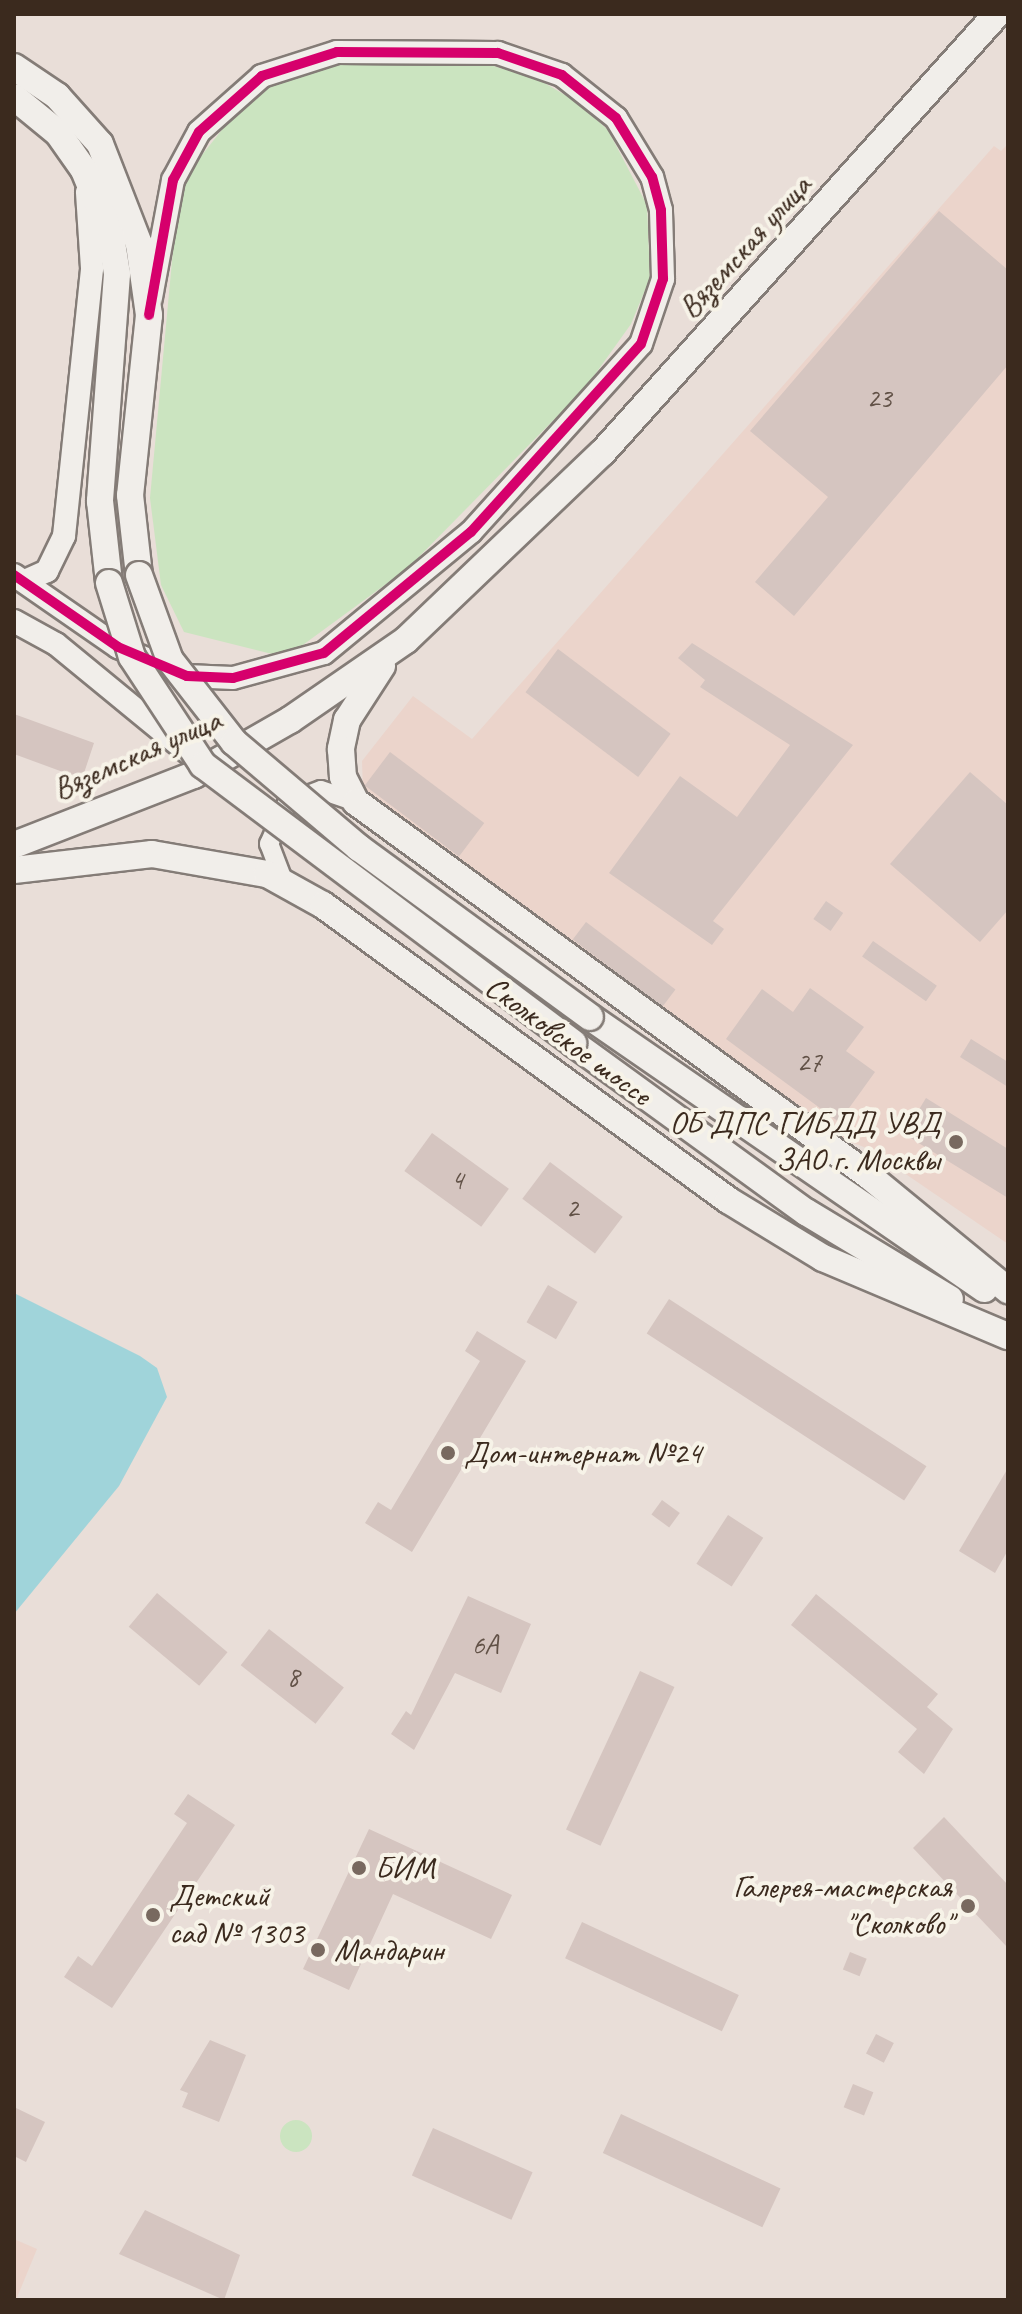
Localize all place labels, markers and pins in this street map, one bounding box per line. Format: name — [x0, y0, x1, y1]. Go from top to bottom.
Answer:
place label: ОБ ДПС ГИБДД УВД ЗАО г. Москвы — [673, 1105, 940, 1180]
marker: ОБ ДПС ГИБДД УВД ЗАО г. Москвы — [947, 1133, 965, 1151]
place label: Дом-интернат №24 — [464, 1434, 701, 1472]
marker: Дом-интернат №24 — [439, 1444, 457, 1462]
place label: БИМ — [375, 1849, 435, 1887]
marker: БИМ — [350, 1859, 368, 1877]
place label: Галерея-мастерская "Сколково" — [733, 1869, 952, 1944]
place label: Детский сад № 1303 — [169, 1878, 304, 1953]
marker: Галерея-мастерская "Сколково" — [959, 1897, 977, 1915]
marker: Детский сад № 1303 — [144, 1906, 162, 1924]
place label: Мандарин — [334, 1931, 444, 1969]
marker: Мандарин — [309, 1941, 327, 1959]

